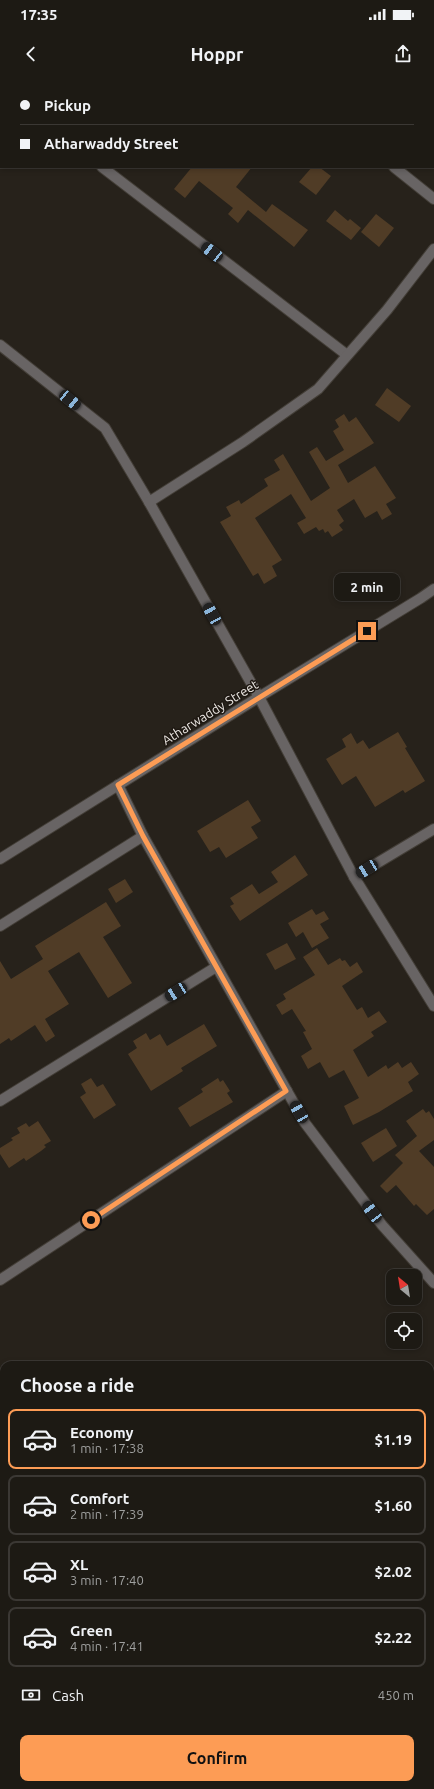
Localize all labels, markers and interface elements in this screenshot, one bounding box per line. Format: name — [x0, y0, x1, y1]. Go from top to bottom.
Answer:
text: 17:35 — [20, 6, 58, 23]
icon: back — [20, 43, 42, 65]
icon: share — [392, 43, 414, 65]
text: Hoppr — [191, 44, 243, 64]
text: Pickup — [44, 97, 91, 114]
text: Atharwaddy Street — [44, 135, 179, 152]
car — [199, 240, 225, 264]
car — [57, 388, 83, 412]
callout: 2 min — [334, 573, 400, 601]
text: 2 min — [351, 580, 383, 594]
car — [201, 601, 223, 627]
route end — [358, 622, 376, 640]
street label: Atharwaddy Street — [159, 677, 261, 747]
car — [354, 858, 380, 880]
car — [163, 981, 189, 1003]
car — [288, 1099, 310, 1125]
car — [360, 1199, 384, 1225]
route start — [82, 1211, 100, 1229]
north arrow — [386, 1269, 422, 1305]
map controls — [386, 1269, 422, 1349]
button: locate — [386, 1313, 422, 1349]
text: Choose a ride — [20, 1375, 134, 1395]
icon: car — [22, 1421, 58, 1457]
text: Economy — [70, 1424, 134, 1441]
text: $1.19 — [374, 1431, 412, 1448]
text: 1 min · 17:38 — [70, 1441, 144, 1455]
icon: car — [22, 1487, 58, 1523]
text: Comfort — [70, 1490, 129, 1507]
text: $1.60 — [374, 1497, 412, 1514]
text: 2 min · 17:39 — [70, 1507, 144, 1521]
icon: car — [22, 1553, 58, 1589]
text: XL — [70, 1556, 88, 1573]
text: $2.02 — [374, 1563, 412, 1580]
text: 3 min · 17:40 — [70, 1573, 144, 1587]
icon: car — [22, 1619, 58, 1655]
text: Green — [70, 1622, 112, 1639]
text: $2.22 — [374, 1629, 412, 1646]
text: 4 min · 17:41 — [70, 1639, 144, 1653]
icon: cash — [20, 1684, 42, 1706]
text: Cash — [52, 1687, 84, 1704]
text: 450 m — [378, 1688, 414, 1702]
button: Confirm — [20, 1735, 414, 1781]

